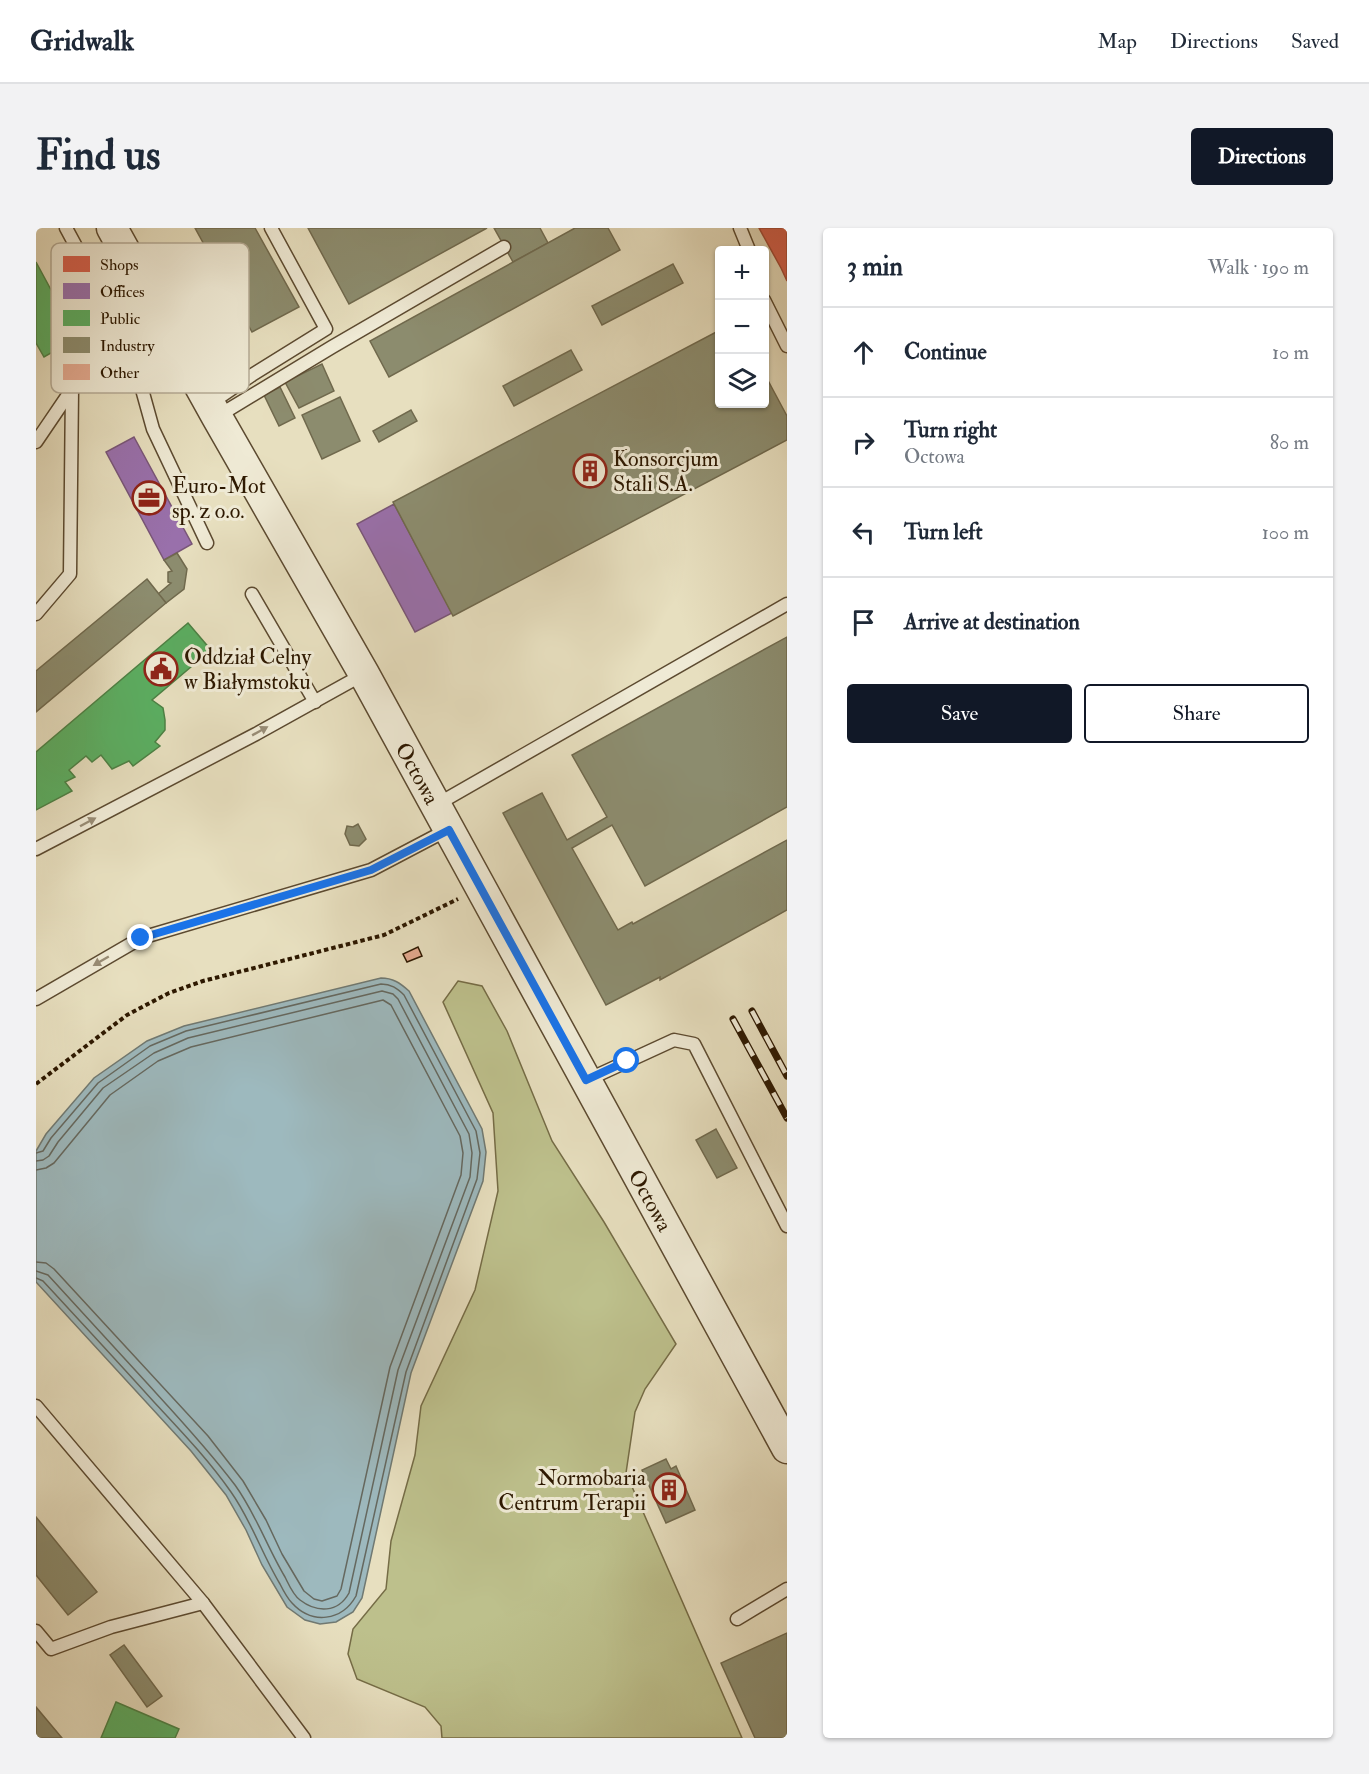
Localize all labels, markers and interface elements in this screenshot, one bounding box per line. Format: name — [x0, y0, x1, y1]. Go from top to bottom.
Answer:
text: Gridwalk — [30, 24, 134, 59]
text: Map — [1097, 28, 1137, 55]
text: Directions — [1170, 28, 1258, 55]
text: Saved — [1291, 28, 1339, 55]
button: Directions — [1191, 128, 1333, 185]
text: Find us — [36, 130, 160, 182]
legend — [51, 243, 249, 393]
map controls — [715, 246, 769, 408]
button: + — [715, 246, 769, 300]
text: 3 min — [847, 251, 903, 283]
text: Shops — [100, 255, 139, 276]
text: Walk · 190 m — [1208, 255, 1309, 280]
text: Offices — [100, 282, 145, 302]
button: − — [715, 300, 769, 354]
text: Public — [100, 309, 141, 329]
text: Industry — [100, 336, 155, 356]
icon: ahead — [847, 336, 880, 369]
text: Continue — [904, 338, 987, 366]
text: 10 m — [1272, 340, 1309, 365]
button: layers — [715, 354, 769, 408]
text: Other — [100, 363, 139, 383]
text: Turn right — [904, 416, 997, 444]
icon: right — [847, 426, 880, 459]
text: 80 m — [1270, 430, 1309, 455]
text: Octowa — [904, 444, 965, 469]
place label: Konsorcjum Stali S.A. — [613, 445, 719, 498]
building icon: Konsorcjum Stali S.A. — [572, 453, 608, 489]
place label: Euro-Mot sp. z o.o. — [172, 472, 266, 526]
office icon: Euro-Mot sp. z o.o. — [131, 480, 167, 516]
icon: left — [847, 516, 880, 549]
text: Turn left — [904, 518, 983, 546]
text: 100 m — [1262, 520, 1309, 545]
icon: arrive — [847, 606, 880, 639]
text: Arrive at destination — [904, 608, 1080, 636]
place label: Oddział Celny w Białymstoku — [184, 643, 311, 696]
public building icon: Oddział Celny w Białymstoku — [143, 651, 179, 687]
button: Save — [847, 684, 1072, 743]
button: Share — [1084, 684, 1309, 743]
one-way arrow — [252, 726, 269, 736]
street label: Octowa — [389, 737, 446, 810]
one-way arrow — [79, 817, 96, 827]
route end — [127, 924, 153, 950]
one-way arrow — [93, 956, 109, 967]
route start — [613, 1047, 639, 1073]
street label: Octowa — [622, 1164, 679, 1237]
place label: Normobaria Centrum Terapii — [498, 1464, 647, 1518]
building icon: Normobaria Centrum Terapii — [651, 1472, 687, 1508]

